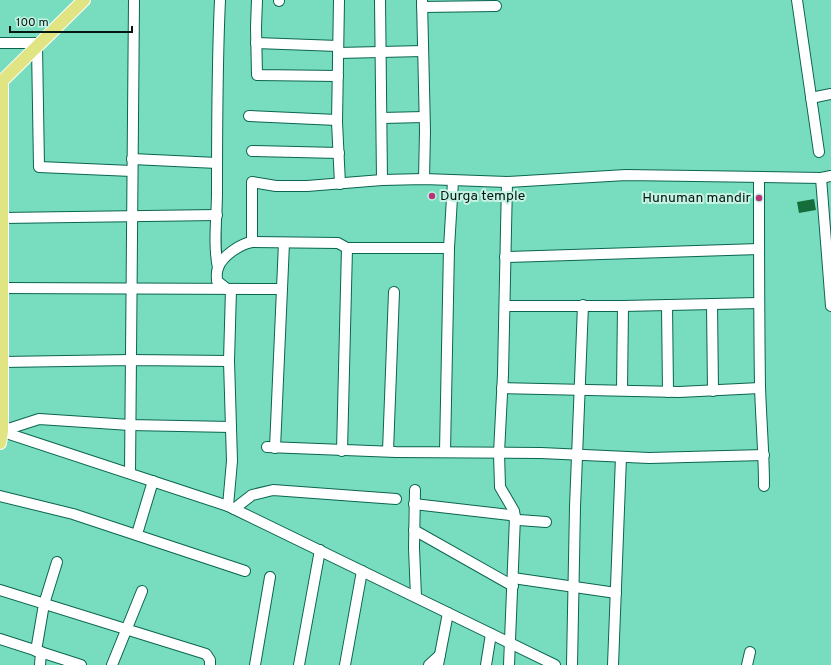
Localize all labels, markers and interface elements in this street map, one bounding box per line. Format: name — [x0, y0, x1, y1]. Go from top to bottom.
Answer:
scale bar — [10, 8, 132, 34]
text: 100 m — [16, 15, 49, 31]
place label: Durga temple — [440, 188, 525, 205]
place label: Hunuman mandir — [642, 190, 752, 207]
marker: Durga temple — [427, 191, 437, 201]
marker: Hunuman mandir — [754, 193, 764, 203]

